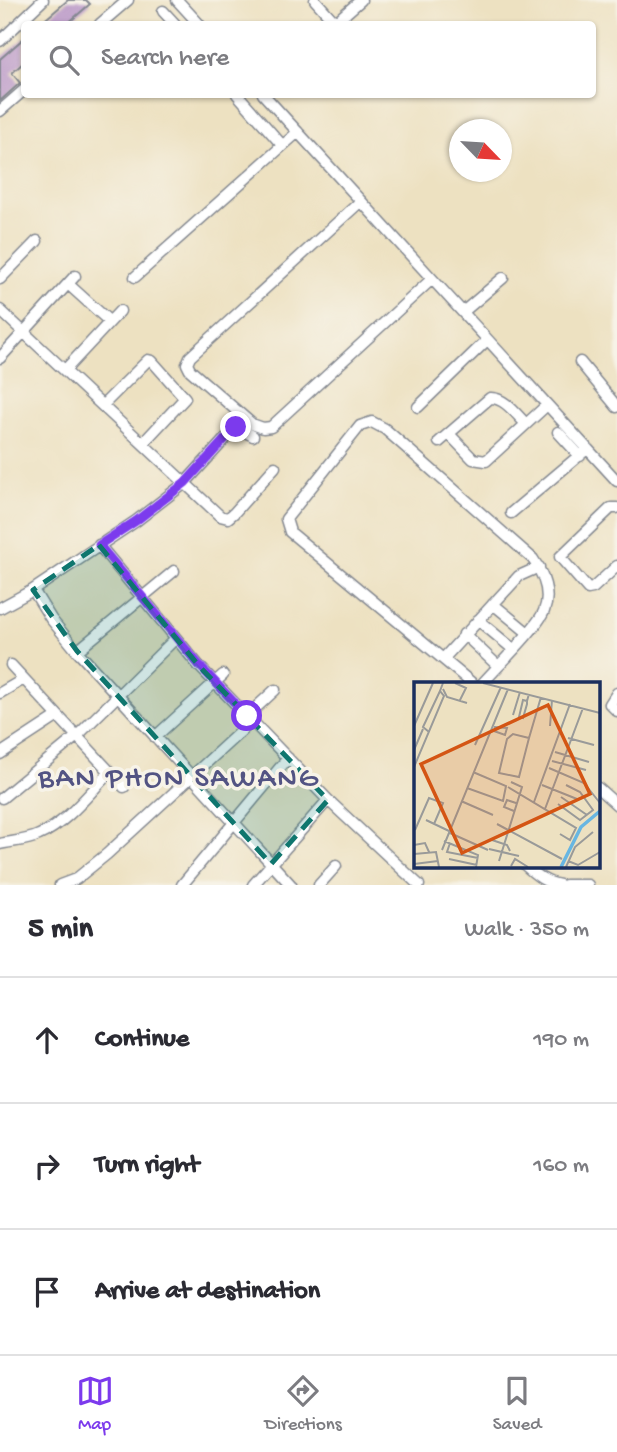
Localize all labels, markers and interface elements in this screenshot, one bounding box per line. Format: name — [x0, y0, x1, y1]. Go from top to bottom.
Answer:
search box — [21, 21, 596, 98]
icon: search — [45, 41, 83, 79]
text: Search here — [101, 44, 229, 75]
north arrow — [449, 119, 512, 182]
route end — [220, 411, 251, 442]
inset map — [414, 682, 600, 867]
route start — [231, 700, 262, 731]
district label: BAN PHON SAWANG — [37, 763, 320, 798]
text: 5 min — [28, 913, 93, 948]
text: Walk · 350 m — [464, 917, 589, 944]
icon: ahead — [28, 1021, 66, 1059]
text: Continue — [95, 1025, 189, 1056]
text: 190 m — [533, 1027, 589, 1054]
icon: right — [28, 1147, 66, 1185]
text: Turn right — [95, 1151, 199, 1182]
text: 160 m — [533, 1153, 589, 1180]
icon: arrive — [28, 1273, 66, 1311]
text: Arrive at destination — [95, 1277, 320, 1308]
tab: Map — [76, 1372, 114, 1437]
tab: Directions — [265, 1372, 342, 1437]
tab: Saved — [493, 1372, 541, 1437]

